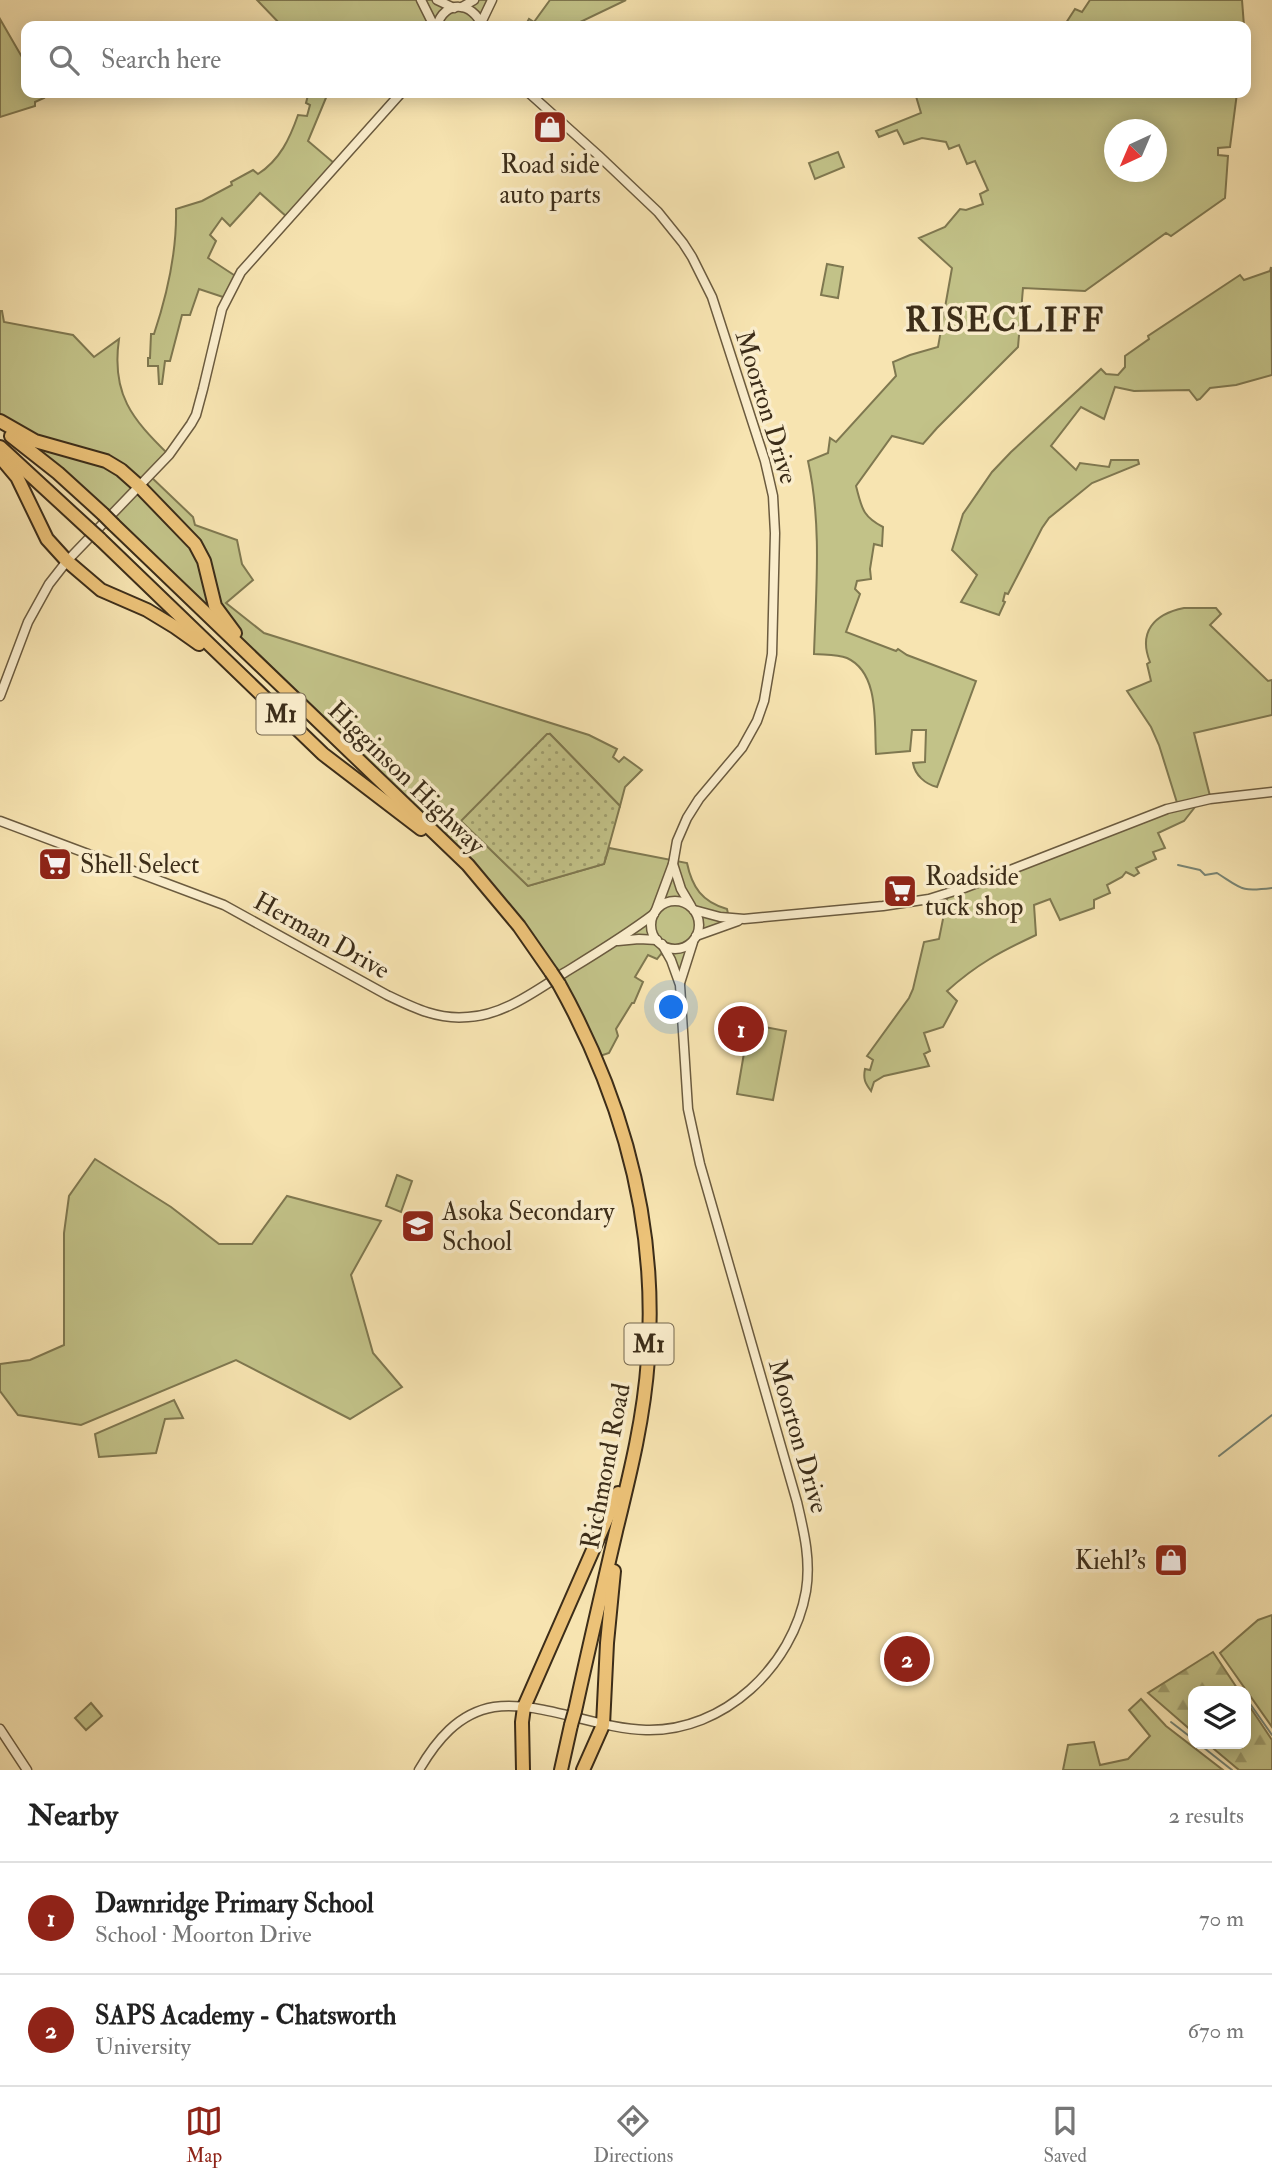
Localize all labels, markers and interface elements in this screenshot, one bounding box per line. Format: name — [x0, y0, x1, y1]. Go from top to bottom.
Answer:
search box — [21, 21, 1251, 98]
icon: search — [45, 41, 83, 79]
text: Search here — [101, 44, 221, 76]
shop icon: Road side auto parts — [531, 108, 569, 146]
north arrow — [1104, 119, 1167, 182]
place label: Road side auto parts — [499, 149, 601, 212]
district label: RISECLIFF — [905, 300, 1105, 341]
street label: Moorton Drive — [728, 327, 805, 488]
road number: M1 — [256, 694, 306, 734]
street label: Higginson Highway — [321, 694, 492, 861]
supermarket icon: Shell Select — [36, 845, 74, 883]
place label: Shell Select — [80, 849, 199, 881]
place label: Roadside tuck shop — [925, 861, 1023, 924]
supermarket icon: Roadside tuck shop — [881, 872, 919, 910]
street label: Herman Drive — [248, 885, 395, 986]
your location — [654, 990, 688, 1024]
pin: 1 — [718, 1003, 764, 1055]
place label: Asoka Secondary School — [441, 1196, 615, 1258]
school or university icon: Asoka Secondary School — [399, 1207, 437, 1245]
road number: M1 — [624, 1324, 674, 1364]
street label: Moorton Drive — [761, 1356, 835, 1517]
street label: Richmond Road — [574, 1380, 638, 1552]
shop icon: Kiehl's — [1152, 1541, 1190, 1579]
place label: Kiehl's — [1075, 1545, 1146, 1577]
pin: 2 — [884, 1633, 930, 1685]
map controls — [1188, 1686, 1251, 1749]
button: layers — [1188, 1686, 1251, 1749]
text: Nearby — [28, 1797, 118, 1834]
text: 2 results — [1169, 1801, 1244, 1830]
text: Dawnridge Primary School — [95, 1888, 374, 1920]
text: 1 — [47, 1904, 55, 1933]
text: 70 m — [1199, 1904, 1244, 1933]
text: School · Moorton Drive — [95, 1920, 312, 1949]
text: SAPS Academy - Chatsworth — [95, 2000, 396, 2032]
text: 2 — [45, 2016, 57, 2045]
text: 670 m — [1187, 2016, 1244, 2045]
text: University — [95, 2032, 191, 2061]
tab: Map — [185, 2102, 223, 2168]
tab: Directions — [593, 2102, 673, 2168]
tab: Saved — [1043, 2102, 1087, 2168]

